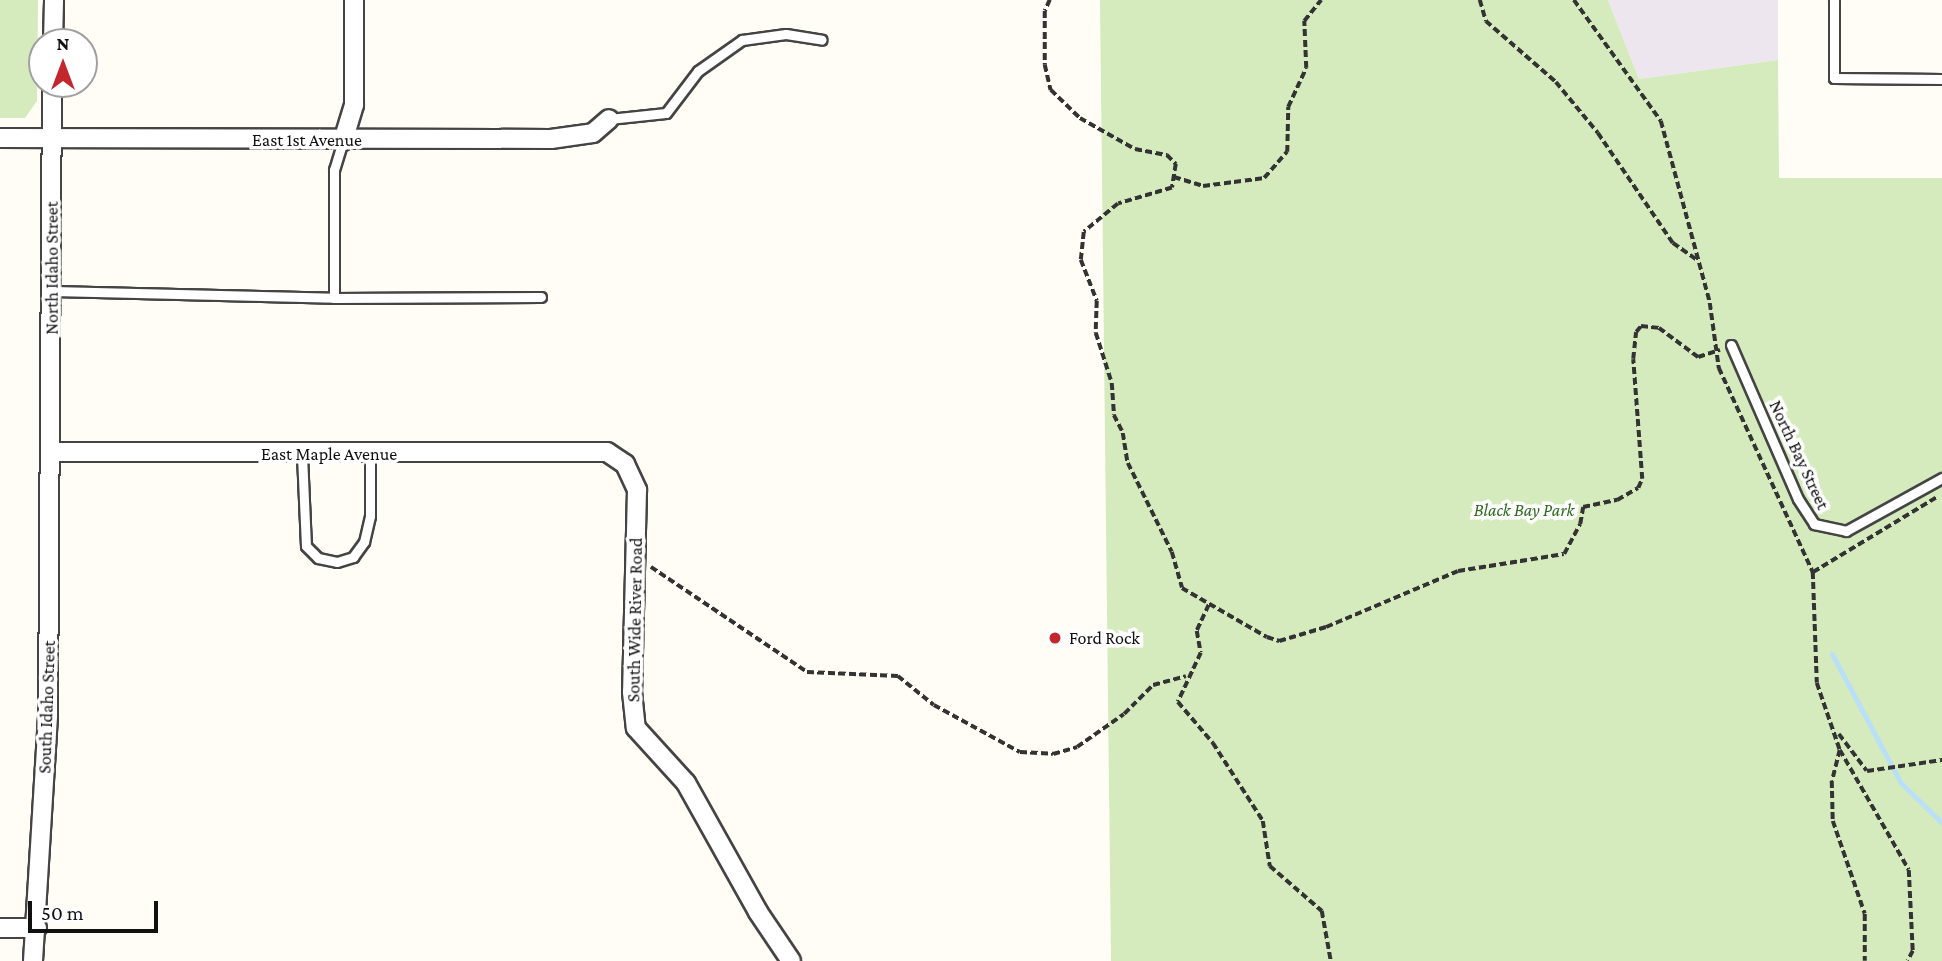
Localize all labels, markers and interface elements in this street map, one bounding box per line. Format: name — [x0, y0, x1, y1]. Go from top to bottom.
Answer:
north arrow — [28, 28, 98, 98]
text: N — [57, 33, 69, 54]
street label: East 1st Avenue — [252, 129, 362, 151]
street label: North Idaho Street — [41, 201, 63, 335]
street label: North Bay Street — [1764, 397, 1834, 513]
street label: East Maple Avenue — [261, 443, 397, 465]
park label: Black Bay Park — [1474, 499, 1574, 521]
street label: South Wide River Road — [623, 538, 647, 702]
place label: Ford Rock — [1069, 627, 1140, 649]
marker: Ford Rock — [1047, 630, 1063, 646]
street label: South Idaho Street — [34, 640, 60, 774]
scale bar — [32, 888, 161, 932]
text: 50 m — [41, 901, 84, 925]

